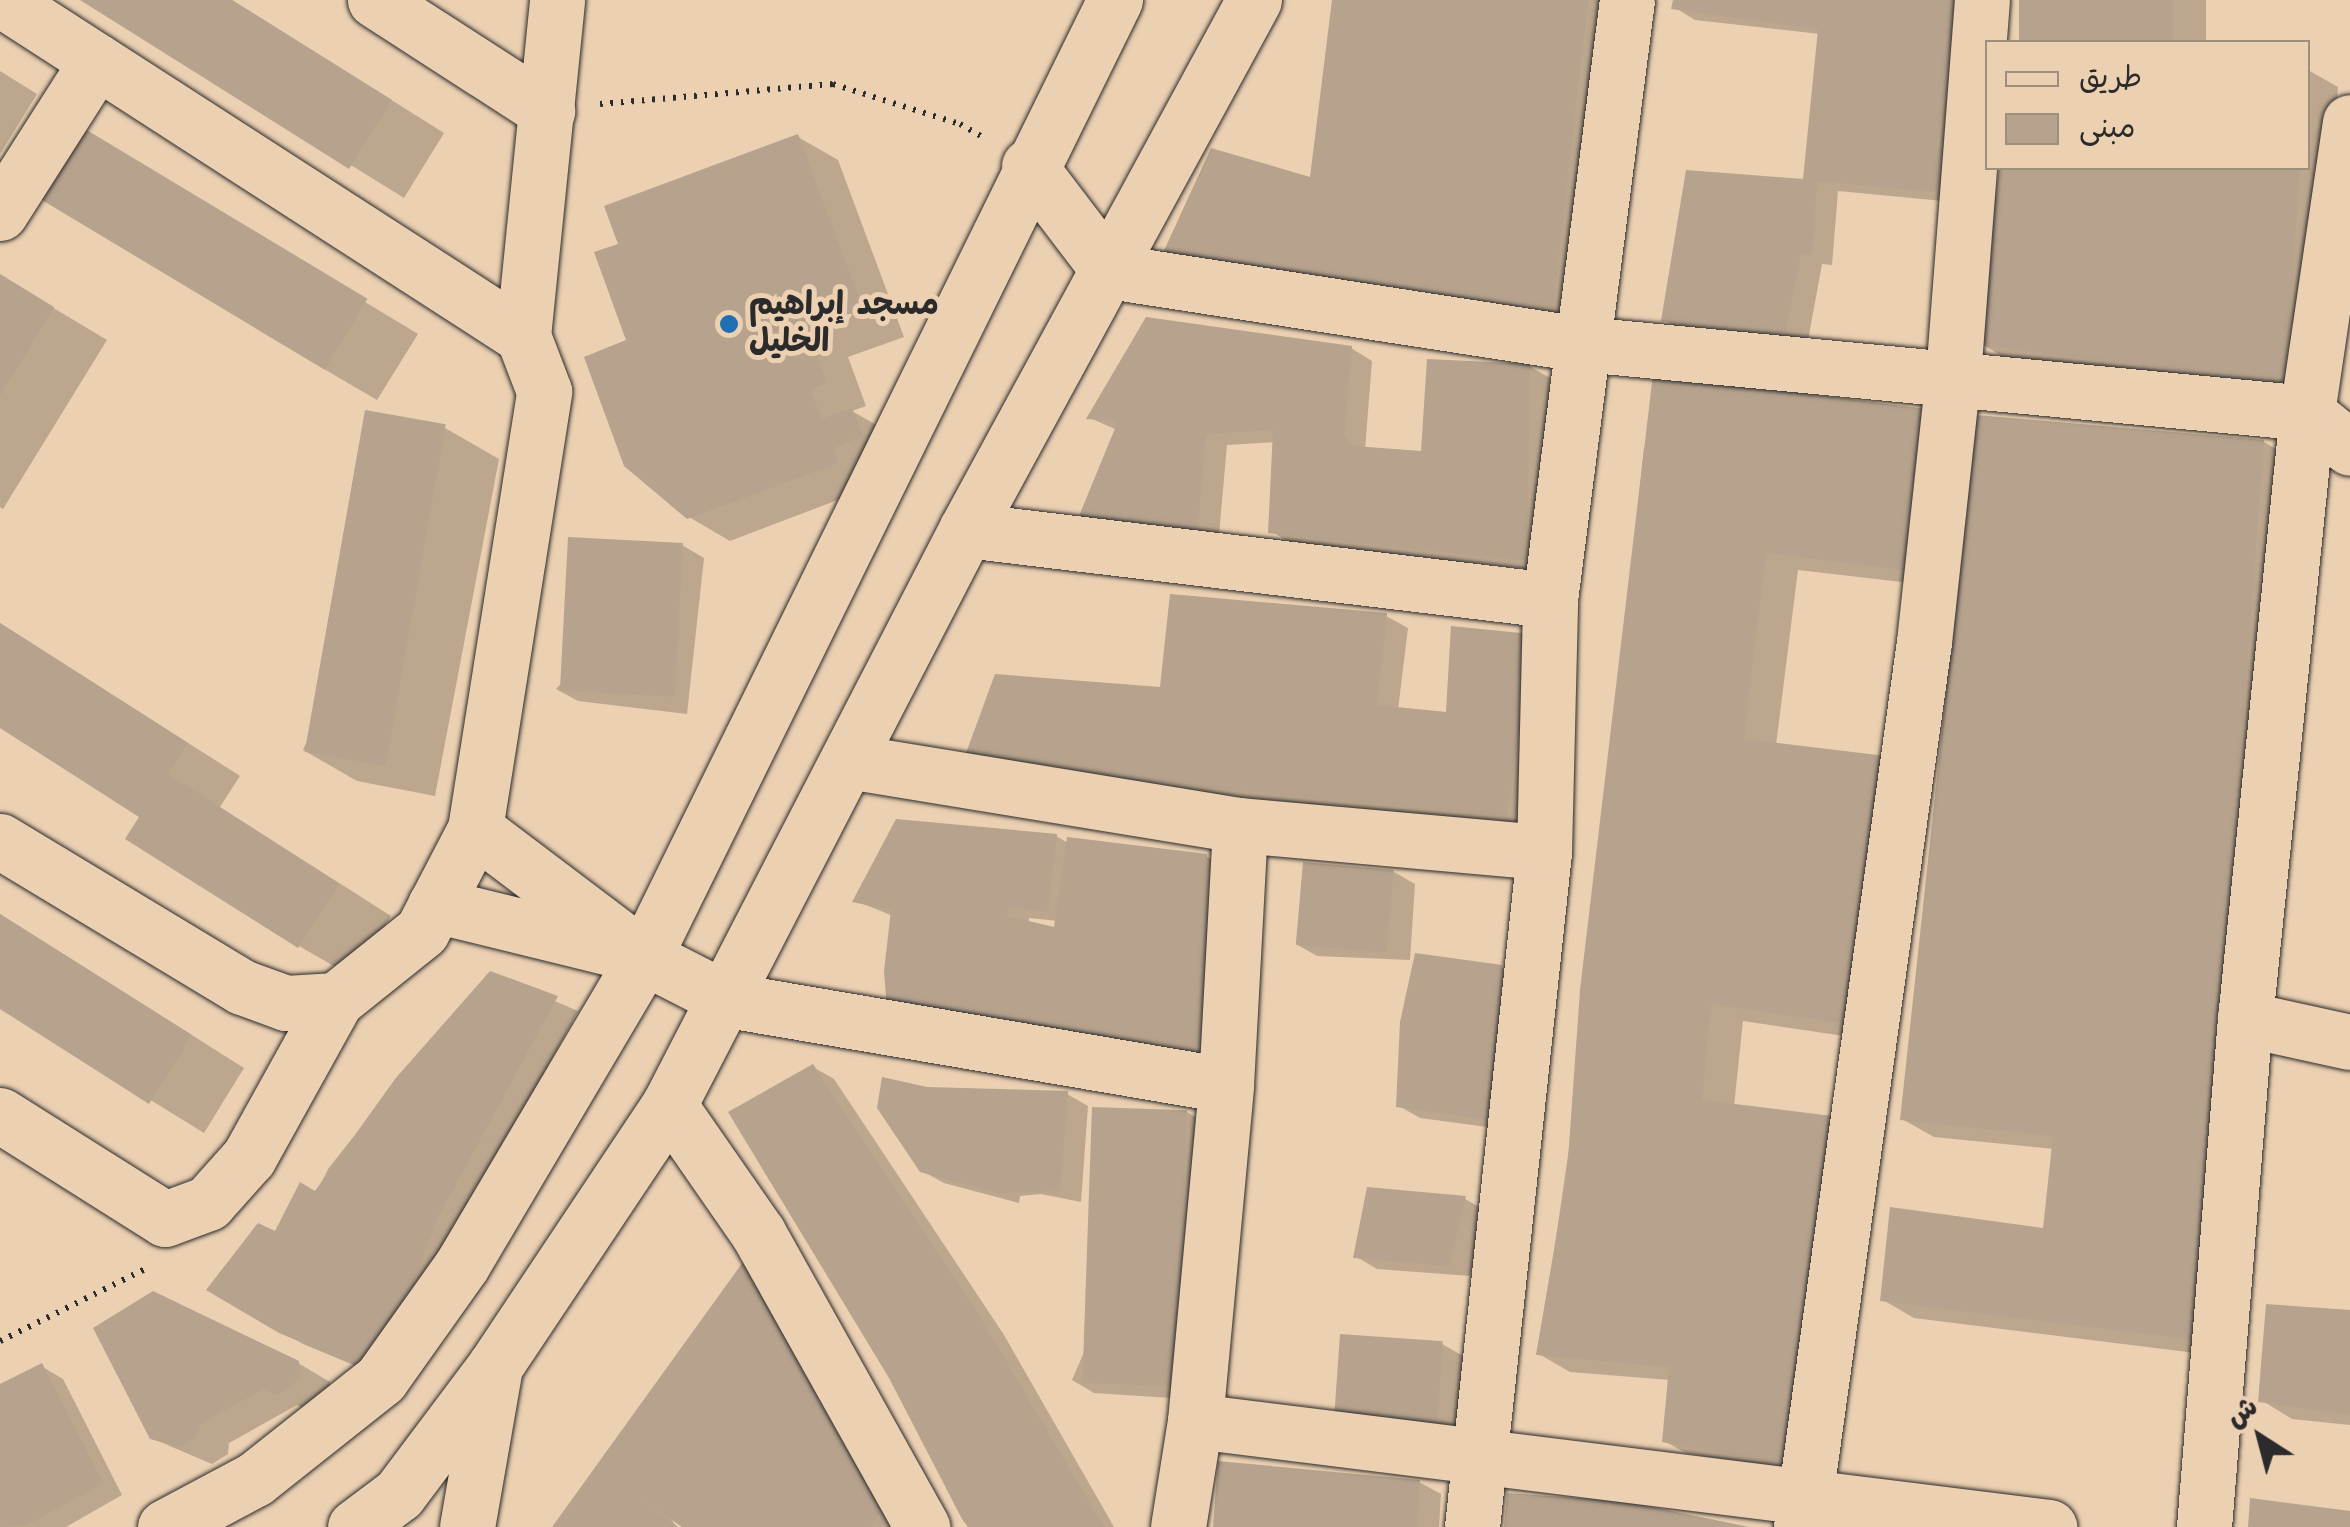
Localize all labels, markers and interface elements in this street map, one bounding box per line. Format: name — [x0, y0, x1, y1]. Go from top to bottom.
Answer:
legend — [1985, 40, 2310, 170]
text: طريق — [2079, 57, 2142, 99]
text: مبنى — [2079, 107, 2135, 149]
place label: مسجد إبراهيم الخليل — [749, 287, 939, 362]
marker: مسجد إبراهيم الخليل — [718, 313, 740, 335]
north arrow — [2210, 1387, 2310, 1487]
text: ش — [2218, 1387, 2266, 1437]

